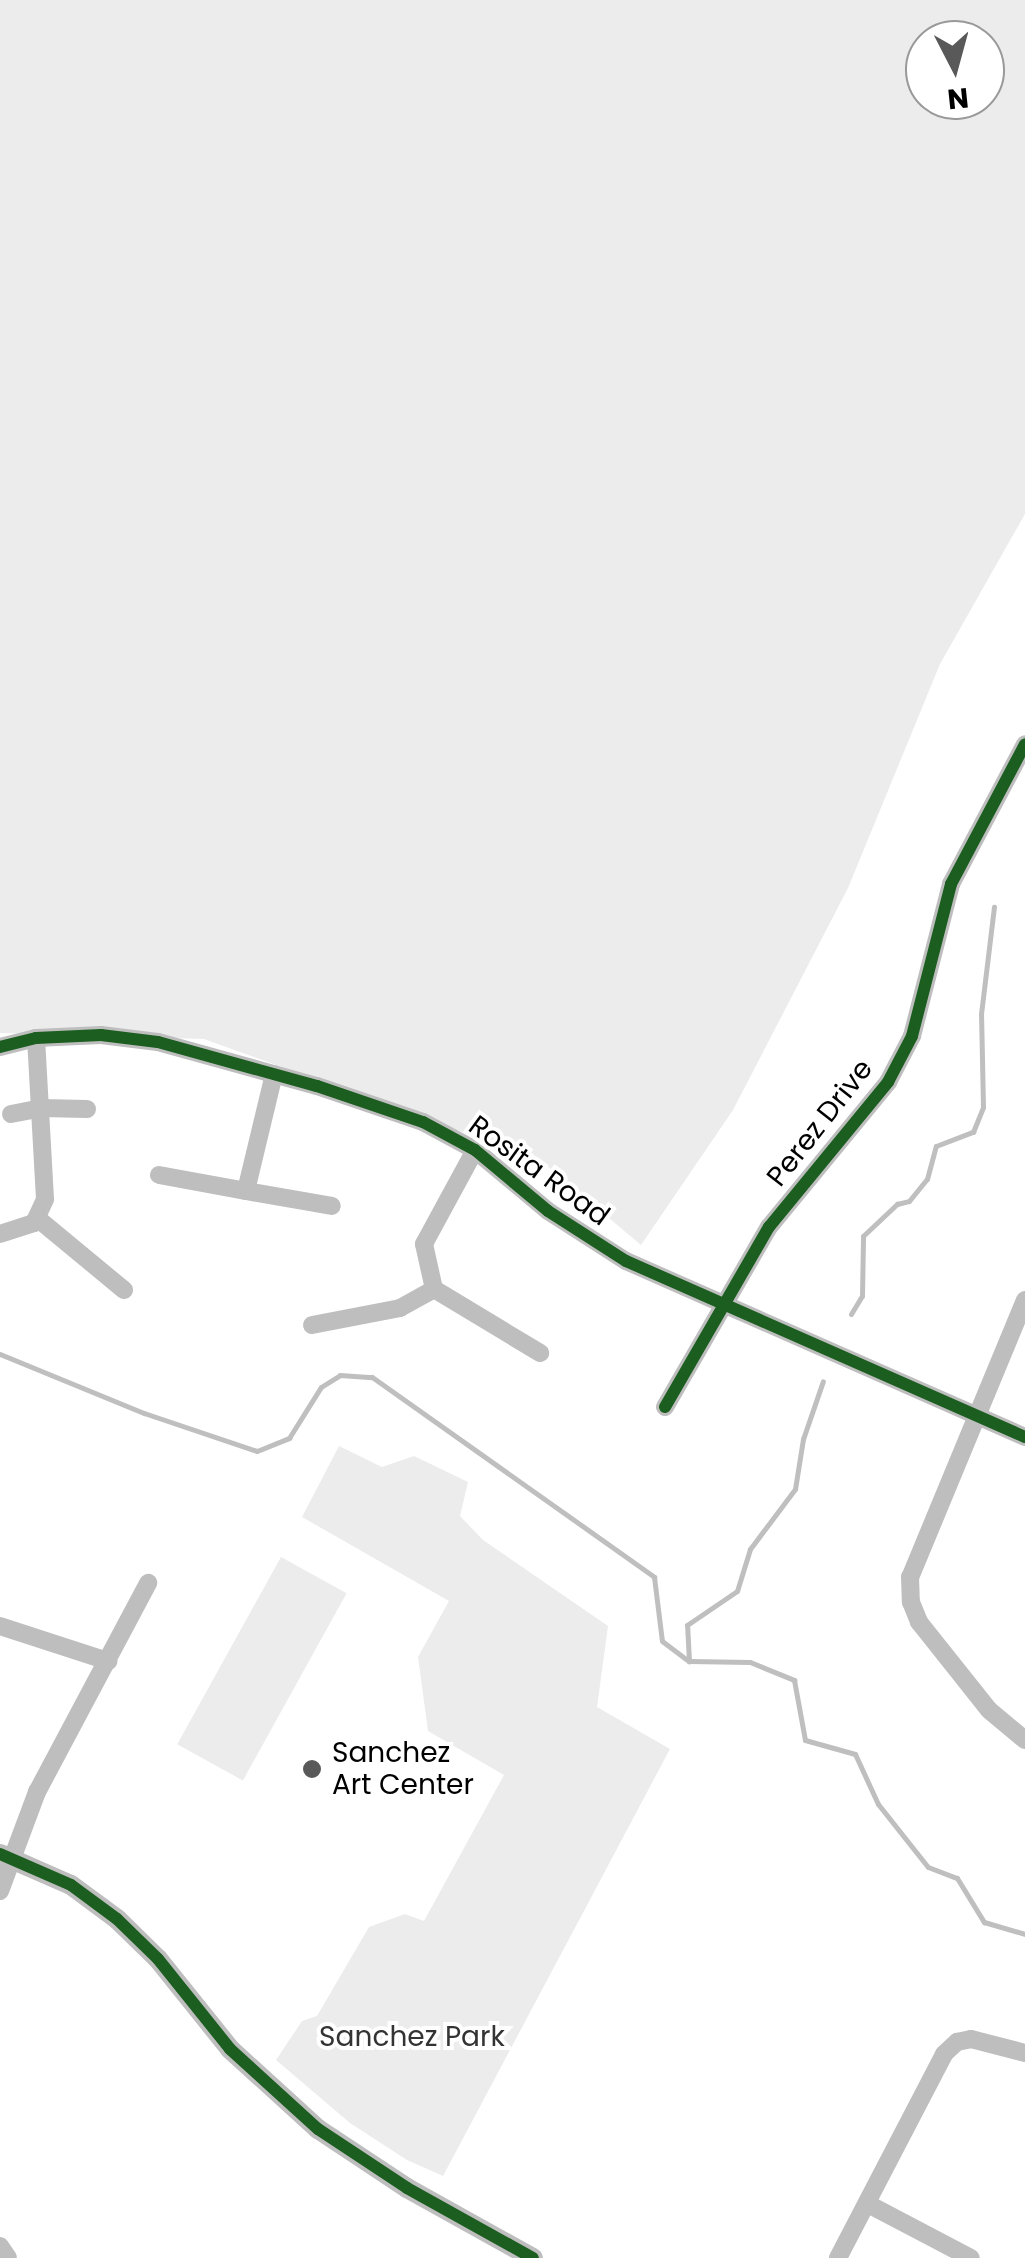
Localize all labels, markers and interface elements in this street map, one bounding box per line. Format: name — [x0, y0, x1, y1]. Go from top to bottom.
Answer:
north arrow — [905, 20, 1005, 120]
text: N — [945, 78, 970, 119]
street label: Perez Drive — [760, 1053, 880, 1193]
street label: Rosita Road — [462, 1109, 616, 1233]
place label: Sanchez Art Center — [332, 1736, 474, 1802]
marker: Sanchez Art Center — [301, 1758, 323, 1780]
park label: Sanchez Park — [319, 2020, 505, 2054]

